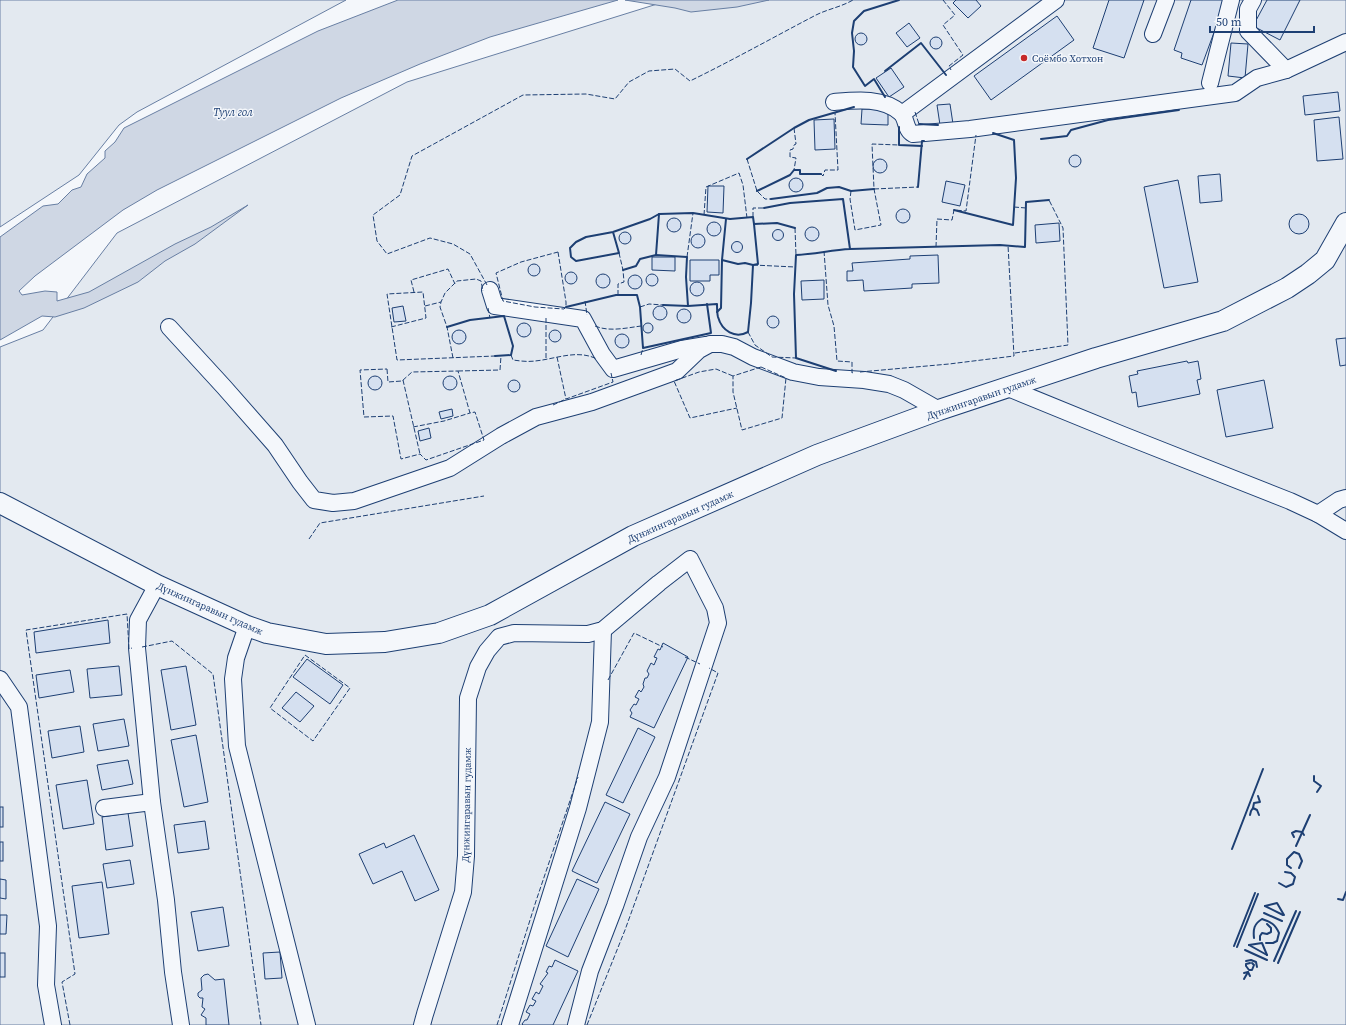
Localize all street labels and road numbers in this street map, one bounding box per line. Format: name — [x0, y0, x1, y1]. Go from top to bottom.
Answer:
street label: Дүнжингаравын гудамж — [925, 372, 1038, 422]
street label: Дүнжингаравын гудамж — [625, 487, 736, 546]
street label: Дүнжингаравын гудамж — [155, 579, 265, 638]
street label: Дүнжингаравын гудамж — [459, 747, 474, 863]

